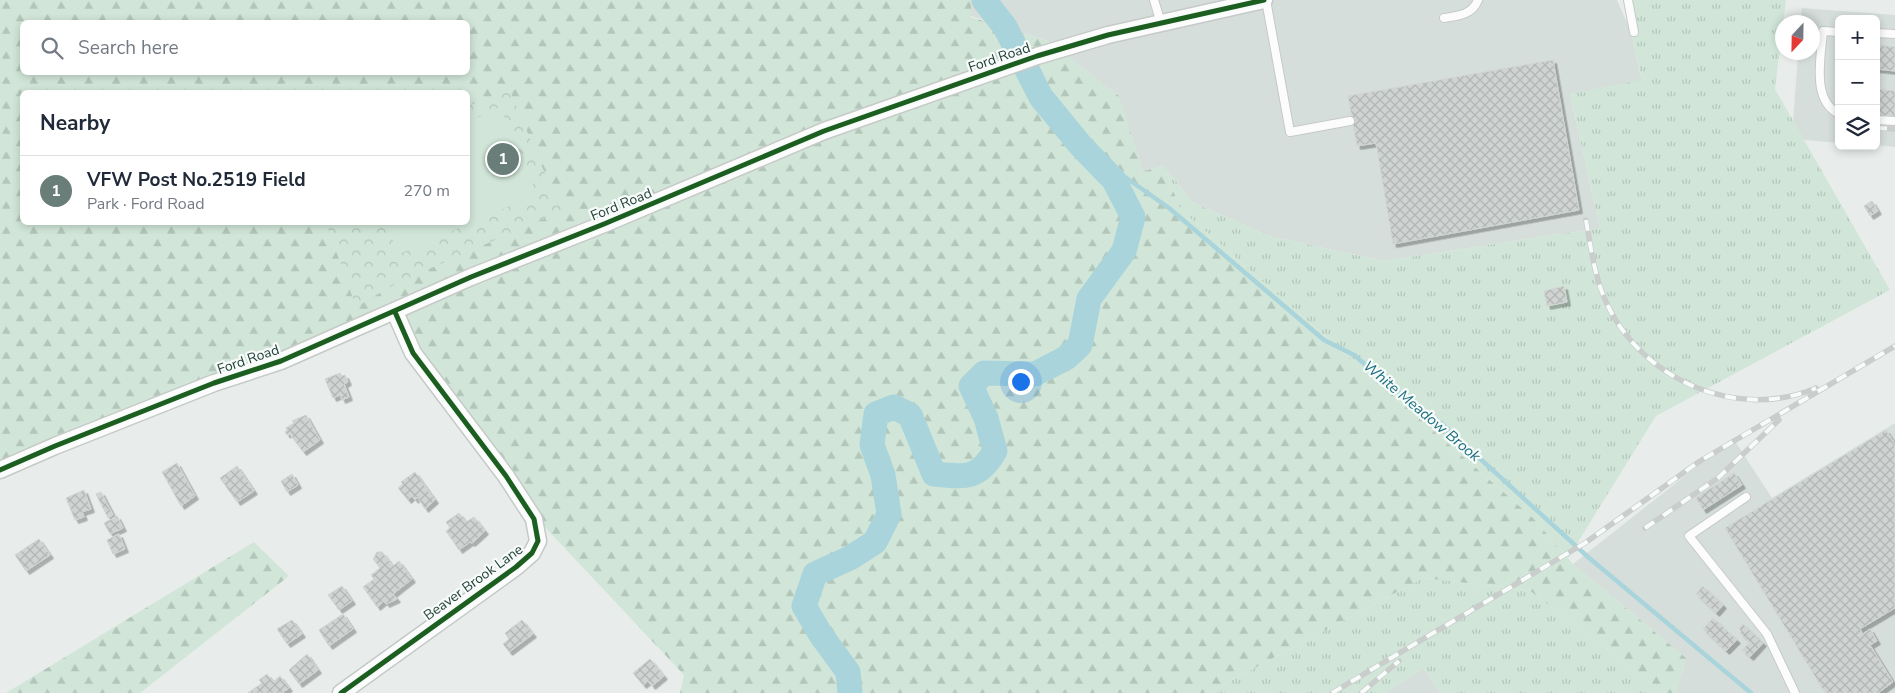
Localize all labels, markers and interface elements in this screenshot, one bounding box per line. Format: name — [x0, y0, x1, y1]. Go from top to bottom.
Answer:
north arrow — [1775, 15, 1820, 60]
map controls — [1835, 15, 1880, 150]
button: + — [1835, 15, 1880, 60]
search box — [20, 20, 470, 75]
icon: search — [38, 34, 66, 62]
text: Search here — [78, 35, 179, 61]
street label: Ford Road — [966, 38, 1033, 77]
button: − — [1835, 60, 1880, 105]
button: layers — [1835, 105, 1880, 150]
text: Nearby — [40, 109, 110, 137]
pin: 1 — [487, 140, 519, 178]
text: VFW Post No.2519 Field — [87, 167, 306, 193]
text: 1 — [51, 180, 61, 202]
text: 270 m — [403, 180, 450, 202]
street label: Ford Road — [588, 184, 655, 225]
text: Park · Ford Road — [87, 193, 204, 215]
street label: Ford Road — [215, 340, 282, 379]
water label: White Meadow Brook — [1359, 356, 1485, 466]
your location — [1008, 369, 1034, 395]
street label: Beaver Brook Lane — [420, 540, 527, 625]

